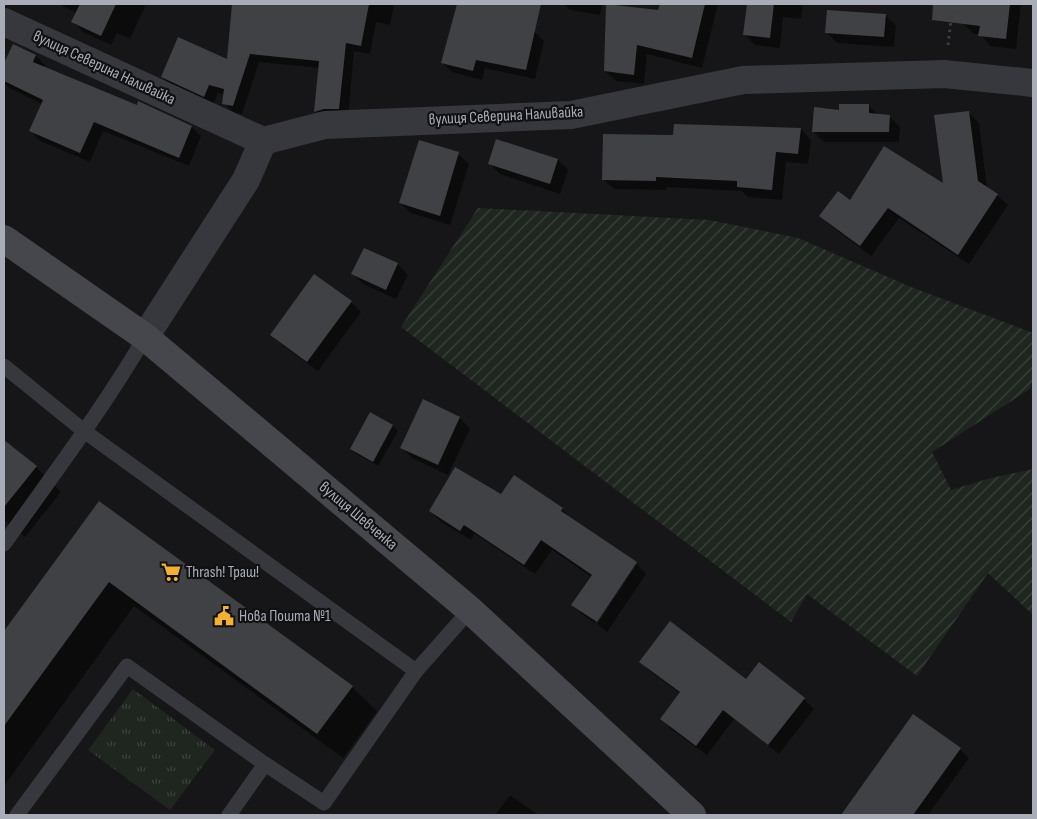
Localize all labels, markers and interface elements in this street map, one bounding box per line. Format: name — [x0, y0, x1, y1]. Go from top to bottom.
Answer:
street label: вулиця Северина Наливайка — [30, 27, 178, 109]
street label: вулиця Северина Наливайка — [428, 102, 584, 130]
street label: вулиця Шевченка — [315, 478, 401, 554]
supermarket icon: Thrash! Траш! — [160, 561, 182, 583]
place label: Thrash! Траш! — [186, 563, 259, 582]
public building icon: Нова Пошта №1 — [213, 605, 235, 627]
place label: Нова Пошта №1 — [239, 607, 331, 626]

